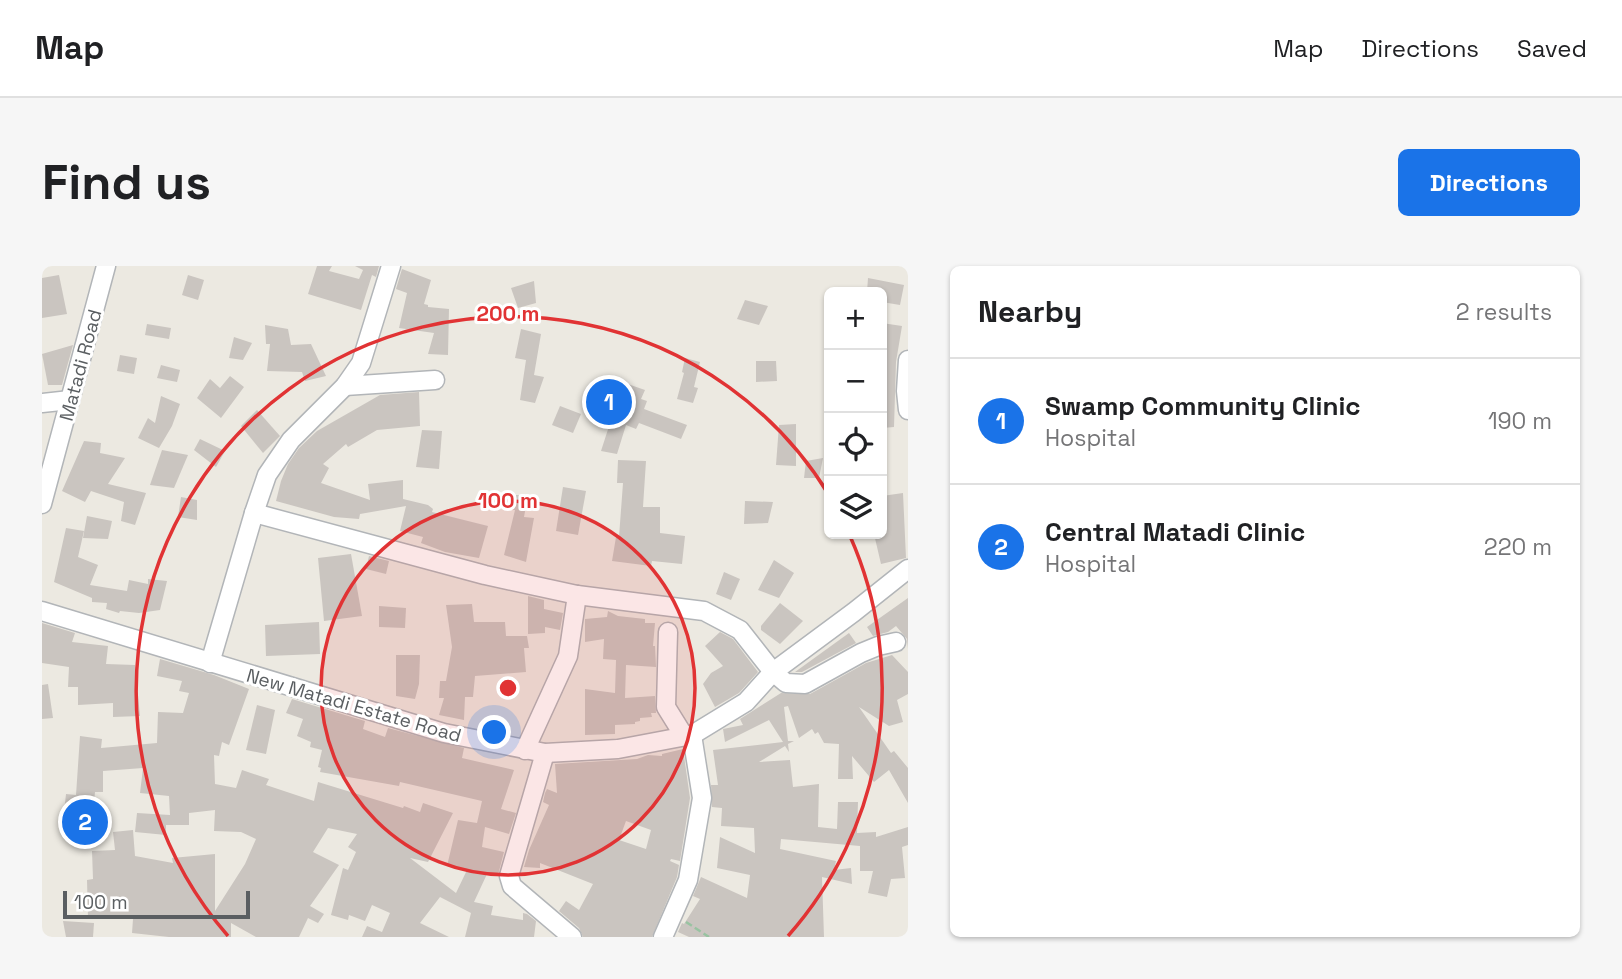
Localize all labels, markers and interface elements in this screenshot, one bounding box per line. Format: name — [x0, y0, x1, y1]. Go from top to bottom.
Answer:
text: Map — [35, 27, 104, 69]
text: Map — [1273, 33, 1323, 64]
text: Directions — [1361, 33, 1479, 64]
text: Saved — [1517, 33, 1587, 64]
button: Directions — [1398, 149, 1580, 216]
text: Find us — [42, 151, 211, 213]
map controls — [824, 287, 887, 539]
button: + — [824, 287, 887, 350]
text: Nearby — [978, 292, 1082, 331]
text: 2 results — [1456, 297, 1552, 327]
text: 200 m — [477, 300, 539, 327]
street label: Matadi Road — [54, 307, 107, 424]
button: − — [824, 350, 887, 413]
pin: 1 — [586, 376, 632, 428]
text: Swamp Community Clinic — [1045, 389, 1361, 423]
text: 1 — [996, 406, 1006, 436]
text: 190 m — [1488, 406, 1552, 436]
button: locate — [824, 413, 887, 476]
text: Hospital — [1045, 423, 1136, 453]
button: layers — [824, 476, 887, 539]
text: 100 m — [478, 487, 538, 514]
text: Central Matadi Clinic — [1045, 515, 1305, 549]
text: 2 — [994, 532, 1008, 562]
text: 220 m — [1484, 532, 1552, 562]
text: Hospital — [1045, 549, 1136, 579]
street label: New Matadi Estate Road — [244, 663, 464, 748]
centre of rings — [496, 676, 520, 700]
your location — [477, 715, 511, 749]
pin: 2 — [62, 796, 108, 848]
scale bar — [63, 888, 250, 920]
text: 100 m — [74, 890, 128, 915]

